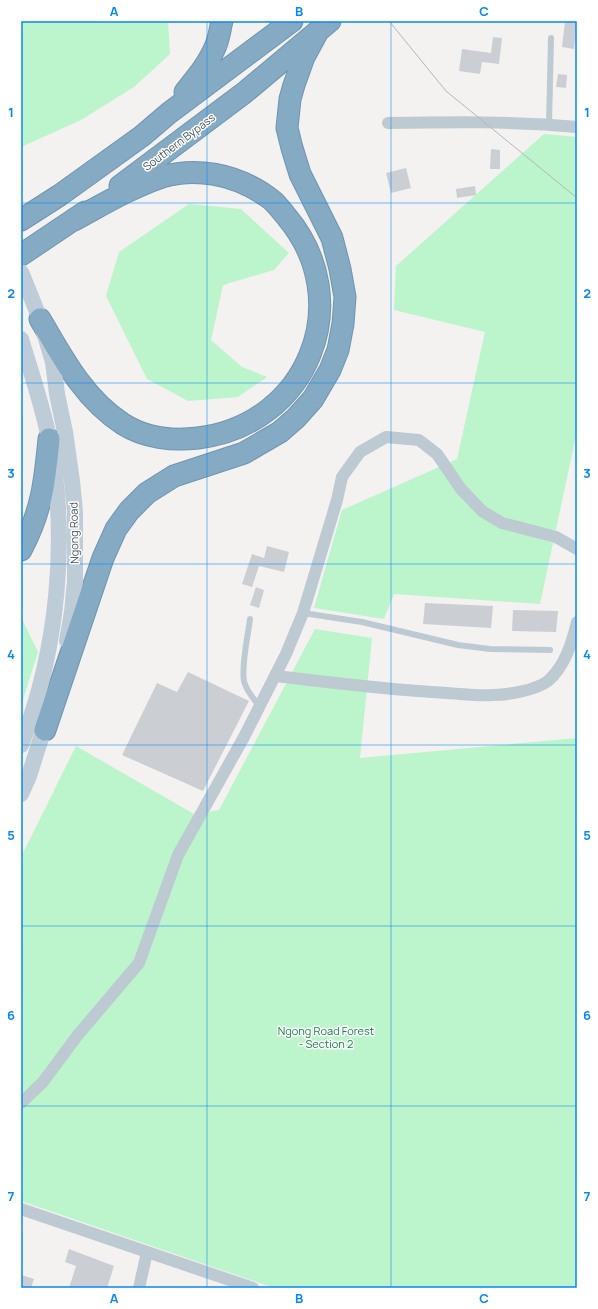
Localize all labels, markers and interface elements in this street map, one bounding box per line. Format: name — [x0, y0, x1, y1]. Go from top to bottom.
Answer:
text: A — [110, 2, 119, 20]
text: B — [295, 2, 303, 20]
text: C — [479, 2, 489, 20]
text: 1 — [8, 103, 14, 121]
text: 1 — [584, 103, 590, 121]
street label: Southern Bypass — [140, 109, 218, 174]
text: 2 — [7, 284, 15, 302]
text: 2 — [583, 284, 591, 302]
text: 3 — [7, 464, 15, 482]
text: 3 — [583, 464, 591, 482]
street label: Ngong Road — [65, 502, 82, 564]
text: 4 — [7, 645, 15, 663]
text: 4 — [583, 645, 591, 663]
text: 5 — [7, 826, 15, 844]
text: 5 — [583, 826, 591, 844]
text: 6 — [7, 1006, 15, 1024]
text: 6 — [583, 1006, 591, 1024]
park label: Ngong Road Forest - Section 2 — [278, 1023, 374, 1051]
text: 7 — [8, 1187, 15, 1205]
text: 7 — [584, 1187, 591, 1205]
text: A — [110, 1289, 119, 1307]
text: B — [295, 1289, 303, 1307]
text: C — [479, 1289, 489, 1307]

